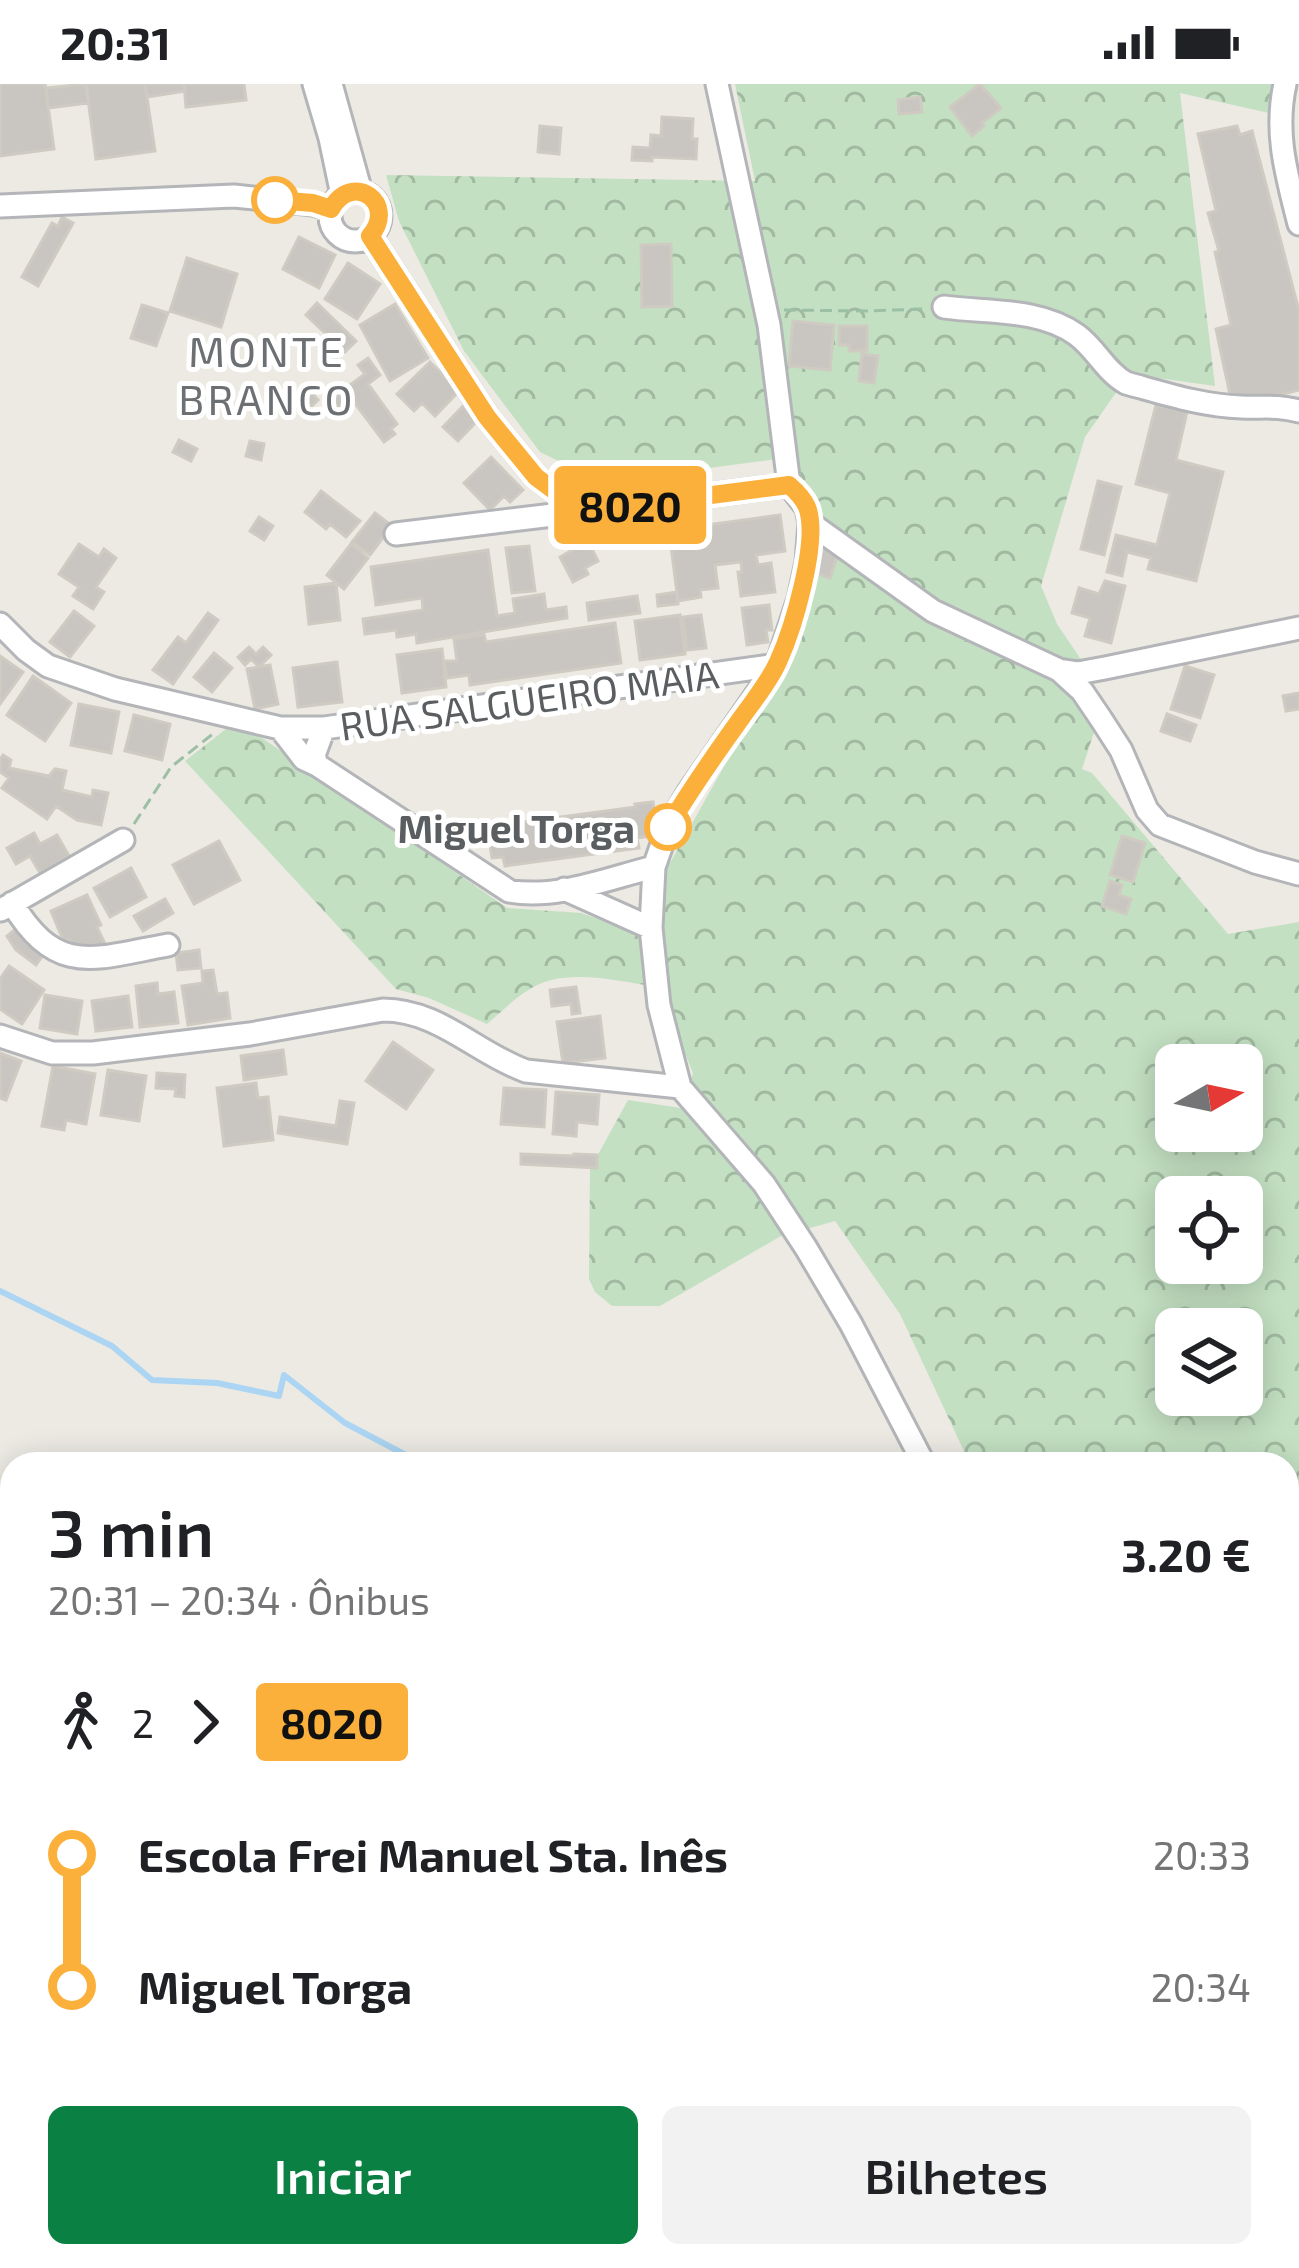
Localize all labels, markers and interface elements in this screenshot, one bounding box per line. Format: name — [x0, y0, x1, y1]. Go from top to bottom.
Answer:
text: 20:31 — [60, 15, 171, 69]
unlabelled marker — [253, 178, 297, 222]
district label: MONTE BRANCO — [178, 325, 356, 423]
line badge: 8020 — [546, 466, 714, 544]
text: 8020 — [578, 480, 682, 530]
street label: RUA SALGUEIRO MAIA — [337, 649, 721, 749]
place label: Miguel Torga — [397, 804, 635, 851]
marker: Miguel Torga — [646, 805, 690, 849]
north arrow — [1155, 1044, 1263, 1152]
map controls — [1155, 1044, 1263, 1416]
button: locate — [1155, 1176, 1263, 1284]
button: layers — [1155, 1308, 1263, 1416]
text: 3 min — [48, 1491, 214, 1570]
text: 3.20 € — [1121, 1527, 1251, 1581]
text: 20:31 – 20:34 · Ônibus — [48, 1576, 430, 1623]
icon: walk — [48, 1689, 114, 1755]
icon: forward — [172, 1689, 238, 1755]
text: 8020 — [280, 1697, 384, 1747]
text: 2 — [132, 1699, 154, 1746]
text: Escola Frei Manuel Sta. Inês — [138, 1827, 728, 1881]
text: 20:33 — [1153, 1831, 1251, 1878]
text: Miguel Torga — [138, 1959, 412, 2013]
text: 20:34 — [1151, 1963, 1251, 2010]
button: Iniciar — [48, 2106, 638, 2244]
button: Bilhetes — [662, 2106, 1251, 2244]

